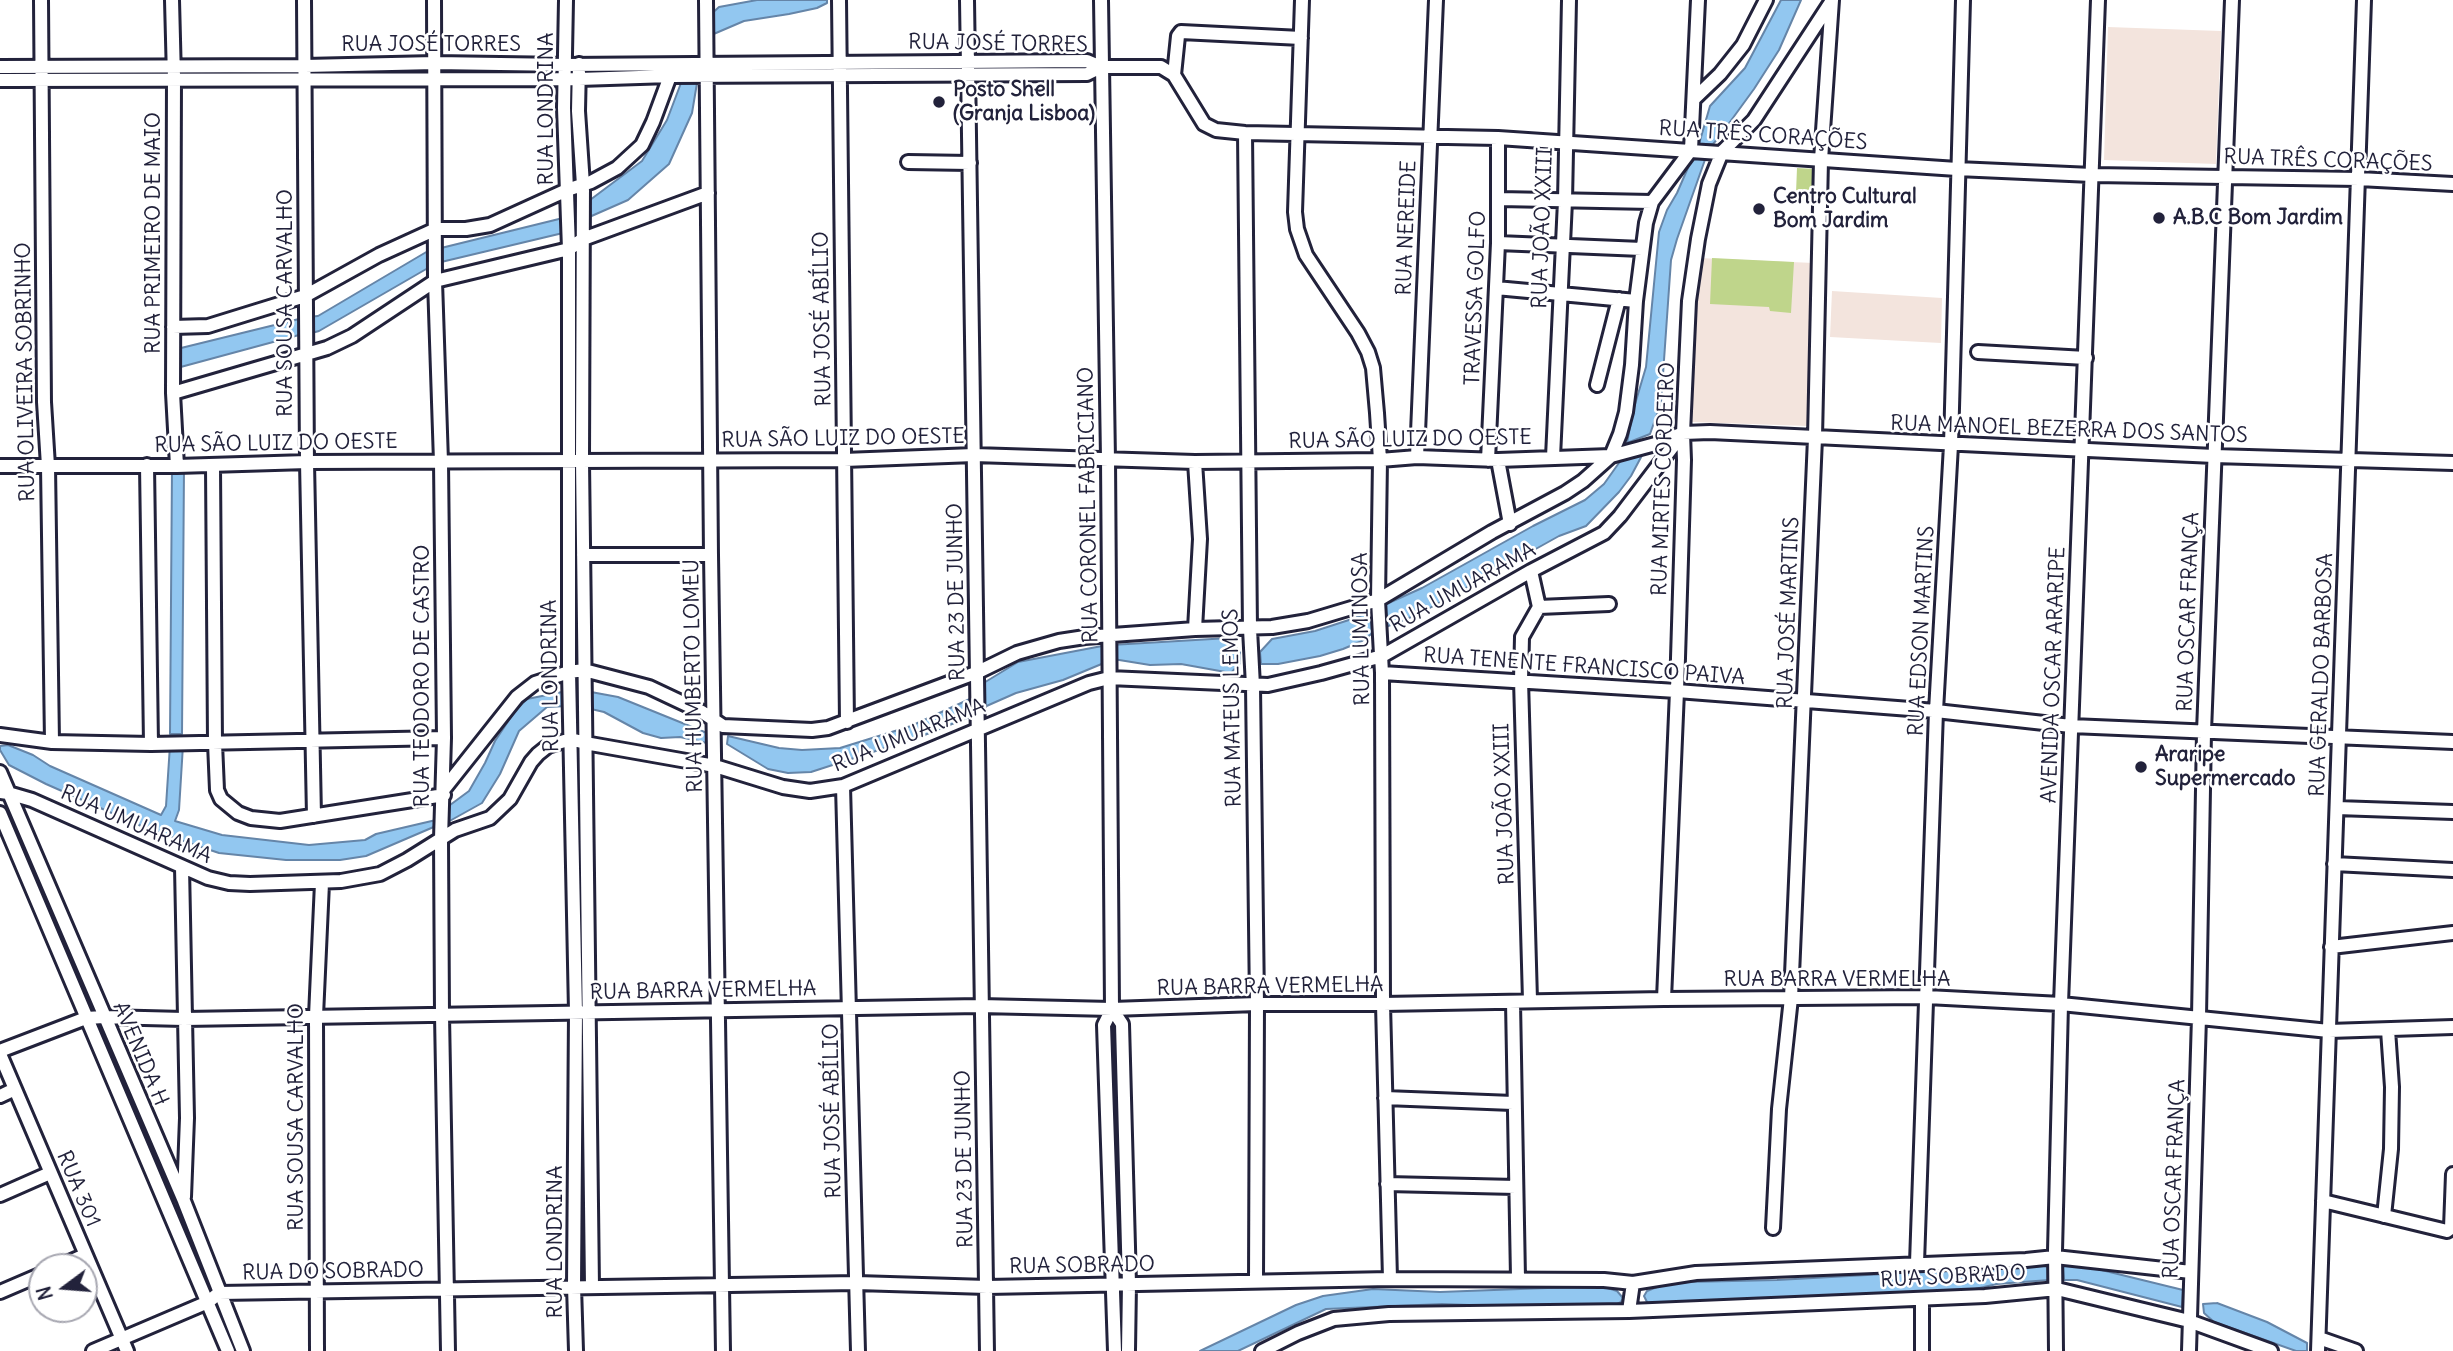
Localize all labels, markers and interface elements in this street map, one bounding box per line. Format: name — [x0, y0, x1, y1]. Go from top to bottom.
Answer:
street label: RUA JOSÉ TORRES — [908, 30, 1088, 58]
street label: RUA JOSÉ TORRES — [341, 32, 521, 58]
street label: RUA LONDRINA — [534, 33, 560, 185]
place label: Posto Shell (Granja Lisboa) — [953, 77, 1095, 127]
marker: Posto Shell (Granja Lisboa) — [931, 94, 947, 110]
street label: RUA PRIMEIRO DE MAIO — [141, 112, 167, 354]
street label: RUA TRÊS CORAÇÕES — [1658, 116, 1868, 156]
street label: RUA TRÊS CORAÇÕES — [2223, 145, 2433, 177]
street label: RUA JOÃO XXIII — [1528, 147, 1558, 309]
street label: RUA NEREIDE — [1392, 160, 1422, 296]
place label: Centro Cultural Bom Jardim — [1773, 184, 1917, 234]
street label: RUA SOUSA CARVALHO — [273, 189, 299, 417]
marker: Centro Cultural Bom Jardim — [1751, 201, 1767, 217]
place label: A.B.C Bom Jardim — [2173, 205, 2343, 231]
street label: TRAVESSA GOLFO — [1460, 210, 1492, 386]
marker: A.B.C Bom Jardim — [2151, 210, 2167, 226]
street label: RUA JOSÉ ABÍLIO — [809, 231, 837, 407]
street label: RUA OLIVEIRA SOBRINHO — [11, 242, 41, 502]
street label: RUA MIRTES CORDEIRO — [1647, 362, 1681, 596]
street label: RUA CORONEL FABRICIANO — [1074, 367, 1104, 643]
street label: RUA MANOEL BEZERRA DOS SANTOS — [1890, 411, 2248, 449]
street label: RUA SÃO LUIZ DO OESTE — [721, 424, 965, 454]
street label: RUA SÃO LUIZ DO OESTE — [1288, 425, 1532, 455]
street label: RUA SÃO LUIZ DO OESTE — [154, 429, 398, 459]
street label: RUA 23 DE JUNHO — [943, 503, 971, 681]
street label: RUA OSCAR FRANÇA — [2173, 512, 2205, 712]
street label: RUA JOSÉ MARTINS — [1773, 517, 1805, 709]
street label: RUA EDSON MARTINS — [1904, 525, 1940, 737]
street label: RUA UMUARAMA — [1386, 538, 1540, 638]
street label: RUA TEODORO DE CASTRO — [410, 545, 436, 807]
street label: AVENIDA OSCAR ARARIPE — [2037, 546, 2071, 804]
street label: RUA LUMINOSA — [1348, 552, 1376, 706]
street label: RUA GERALDO BARBOSA — [2305, 553, 2339, 797]
street label: RUA HUMBERTO LOMEU — [679, 559, 709, 793]
street label: RUA LONDRINA — [537, 599, 565, 753]
street label: RUA MATEUS LEMOS — [1219, 608, 1247, 808]
street label: RUA TENENTE FRANCISCO PAIVA — [1422, 643, 1746, 691]
street label: RUA UMUARAMA — [829, 694, 989, 778]
street label: RUA JOÃO XXIII — [1490, 723, 1520, 885]
place label: Araripe Supermercado — [2155, 742, 2295, 792]
marker: Araripe Supermercado — [2133, 759, 2149, 775]
street label: RUA UMUARAMA — [57, 780, 215, 870]
street label: RUA BARRA VERMELHA — [1724, 967, 1950, 993]
street label: RUA BARRA VERMELHA — [1156, 972, 1384, 1002]
street label: RUA BARRA VERMELHA — [589, 976, 817, 1006]
street label: AVENIDA H — [107, 998, 173, 1110]
street label: RUA SOUSA CARVALHO — [284, 1003, 310, 1231]
street label: RUA JOSÉ ABÍLIO — [819, 1023, 847, 1199]
street label: RUA 23 DE JUNHO — [951, 1070, 979, 1248]
street label: RUA OSCAR FRANÇA — [2159, 1079, 2191, 1279]
street label: RUA 301 — [51, 1147, 105, 1231]
street label: RUA LONDRINA — [543, 1166, 569, 1318]
street label: RUA SOBRADO — [1009, 1252, 1155, 1280]
north arrow — [28, 1253, 98, 1323]
street label: RUA DO SOBRADO — [242, 1258, 424, 1286]
street label: RUA SOBRADO — [1880, 1261, 2026, 1293]
text: N — [31, 1284, 58, 1303]

